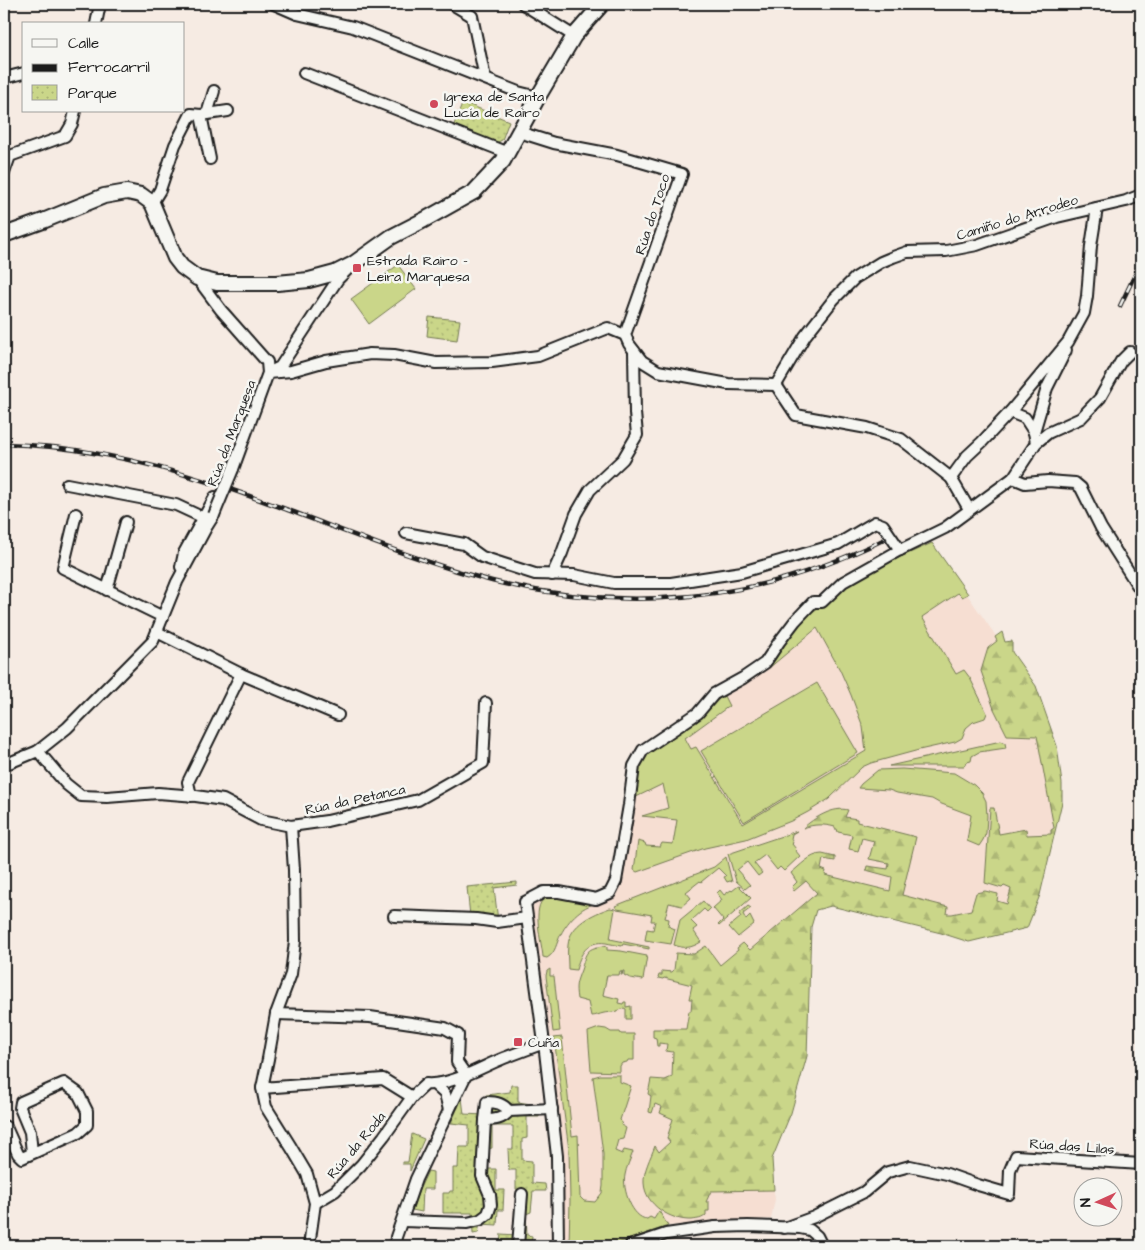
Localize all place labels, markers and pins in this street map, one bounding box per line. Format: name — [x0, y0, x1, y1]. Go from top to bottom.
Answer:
place label: Igrexa de Santa Lucía de Rairo — [444, 87, 544, 123]
marker: Igrexa de Santa Lucía de Rairo — [428, 98, 440, 110]
place label: Estrada Rairo - Leira Marquesa — [367, 251, 469, 287]
marker: Estrada Rairo - Leira Marquesa — [351, 262, 363, 274]
place label: Cuña — [528, 1033, 559, 1053]
marker: Cuña — [512, 1036, 524, 1048]

